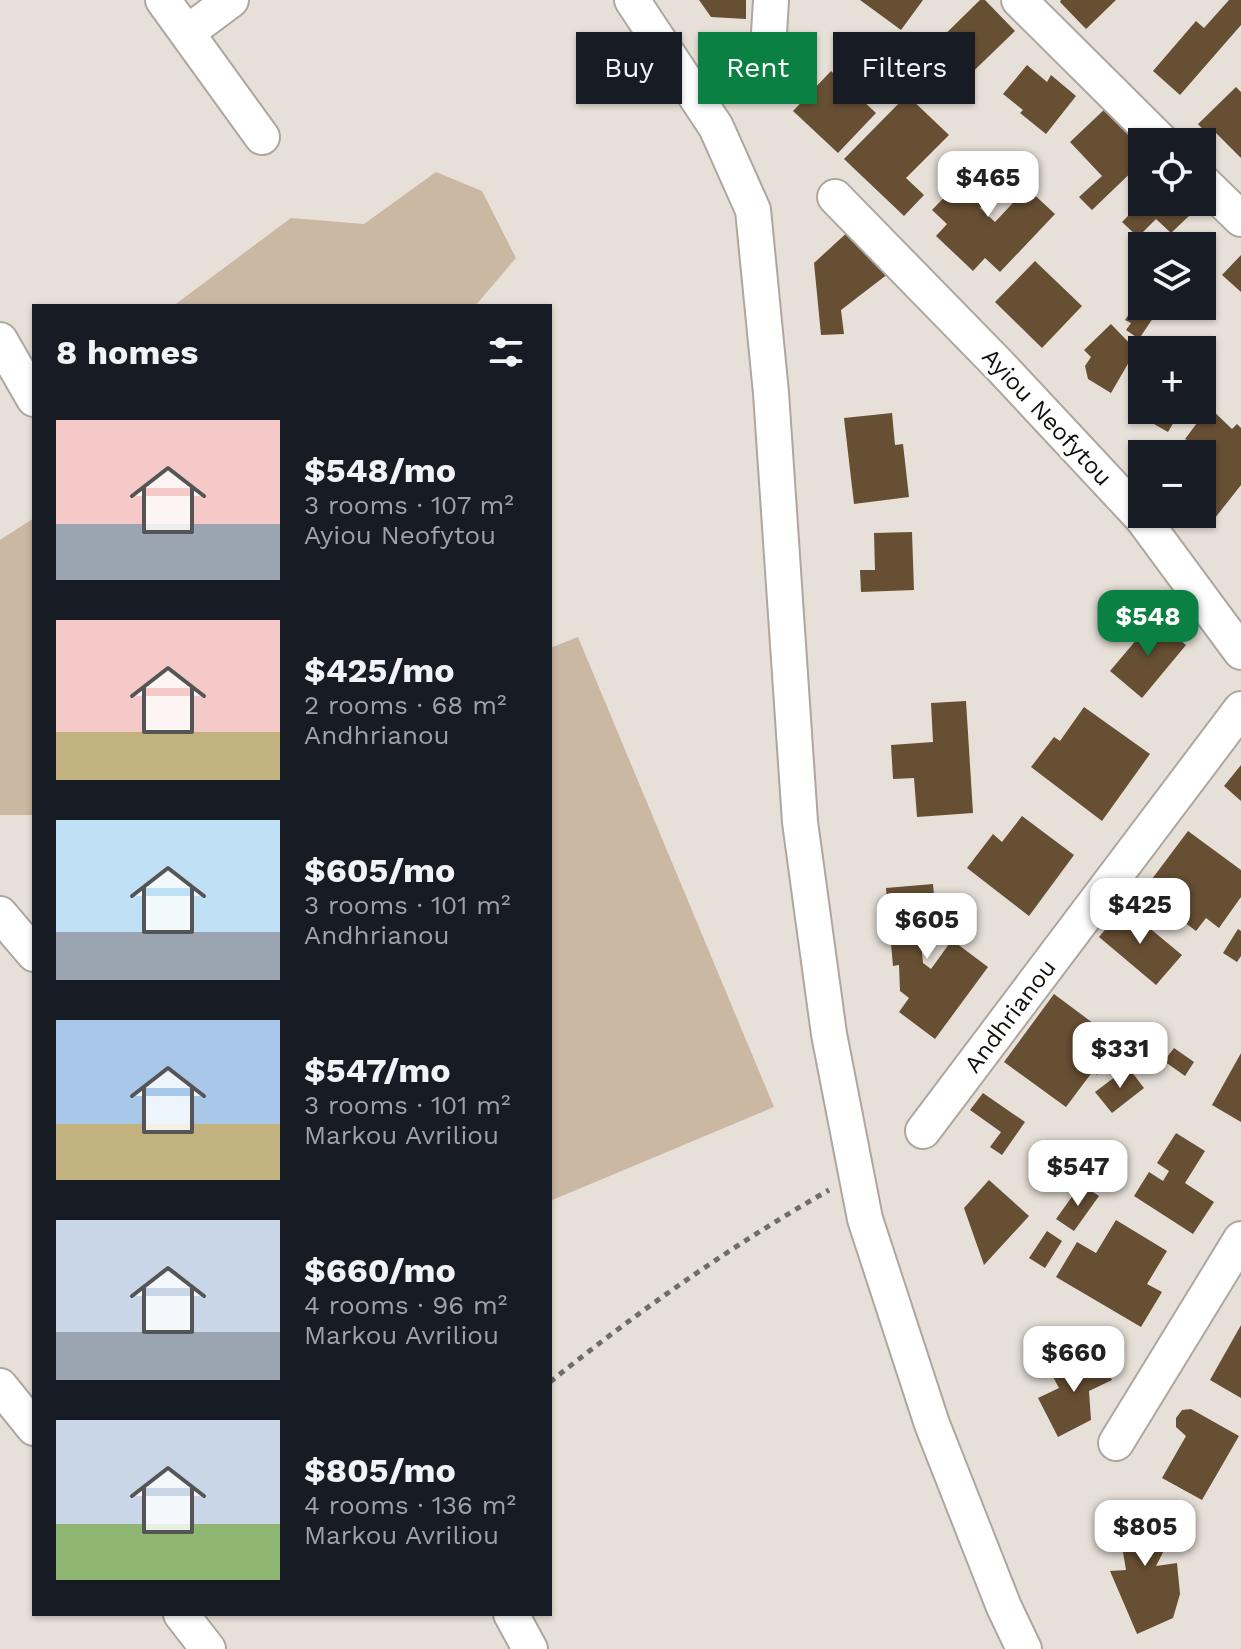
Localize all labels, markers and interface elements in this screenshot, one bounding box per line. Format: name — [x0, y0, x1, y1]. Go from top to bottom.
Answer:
chip: Buy — [576, 32, 682, 104]
chip: Rent — [698, 32, 817, 104]
chip: Filters — [833, 32, 975, 104]
map controls — [1128, 128, 1216, 528]
button: locate — [1128, 128, 1216, 216]
pin: $465 — [941, 151, 1035, 219]
text: $465 — [956, 162, 1020, 192]
button: layers — [1128, 232, 1216, 320]
icon: filters — [484, 330, 528, 374]
text: 8 homes — [56, 332, 198, 372]
button: + — [1128, 336, 1216, 424]
street label: Ayiou Neofytou — [976, 343, 1118, 491]
button: − — [1128, 440, 1216, 528]
text: $548/mo — [304, 450, 456, 490]
icon: home — [120, 452, 216, 548]
text: 3 rooms · 107 m² — [304, 490, 514, 520]
text: Ayiou Neofytou — [304, 520, 496, 550]
pin: $548 — [1101, 590, 1195, 658]
text: $548 — [1116, 601, 1180, 631]
text: $425/mo — [304, 650, 455, 690]
icon: home — [120, 652, 216, 748]
text: 2 rooms · 68 m² — [304, 690, 506, 720]
text: Andhrianou — [304, 720, 450, 750]
text: $605/mo — [304, 850, 455, 890]
icon: home — [120, 852, 216, 948]
pin: $425 — [1093, 878, 1187, 946]
text: $425 — [1108, 889, 1172, 919]
text: 3 rooms · 101 m² — [304, 890, 511, 920]
pin: $605 — [880, 893, 974, 961]
text: $605 — [895, 904, 959, 934]
text: Andhrianou — [304, 920, 450, 950]
street label: Andhrianou — [958, 954, 1062, 1078]
pin: $331 — [1073, 1022, 1167, 1090]
text: $331 — [1091, 1033, 1149, 1063]
text: $547/mo — [304, 1050, 451, 1090]
icon: home — [120, 1052, 216, 1148]
text: 3 rooms · 101 m² — [304, 1090, 511, 1120]
text: Markou Avriliou — [304, 1120, 499, 1150]
pin: $547 — [1031, 1140, 1125, 1208]
text: $547 — [1046, 1151, 1110, 1181]
text: $660/mo — [304, 1250, 456, 1290]
icon: home — [120, 1252, 216, 1348]
text: 4 rooms · 96 m² — [304, 1290, 507, 1320]
text: Markou Avriliou — [304, 1320, 499, 1350]
pin: $660 — [1027, 1326, 1121, 1394]
text: $660 — [1041, 1337, 1107, 1367]
text: $805/mo — [304, 1450, 456, 1490]
icon: home — [120, 1452, 216, 1548]
text: 4 rooms · 136 m² — [304, 1490, 516, 1520]
pin: $805 — [1098, 1500, 1192, 1568]
text: $805 — [1113, 1511, 1177, 1541]
text: Markou Avriliou — [304, 1520, 499, 1550]

